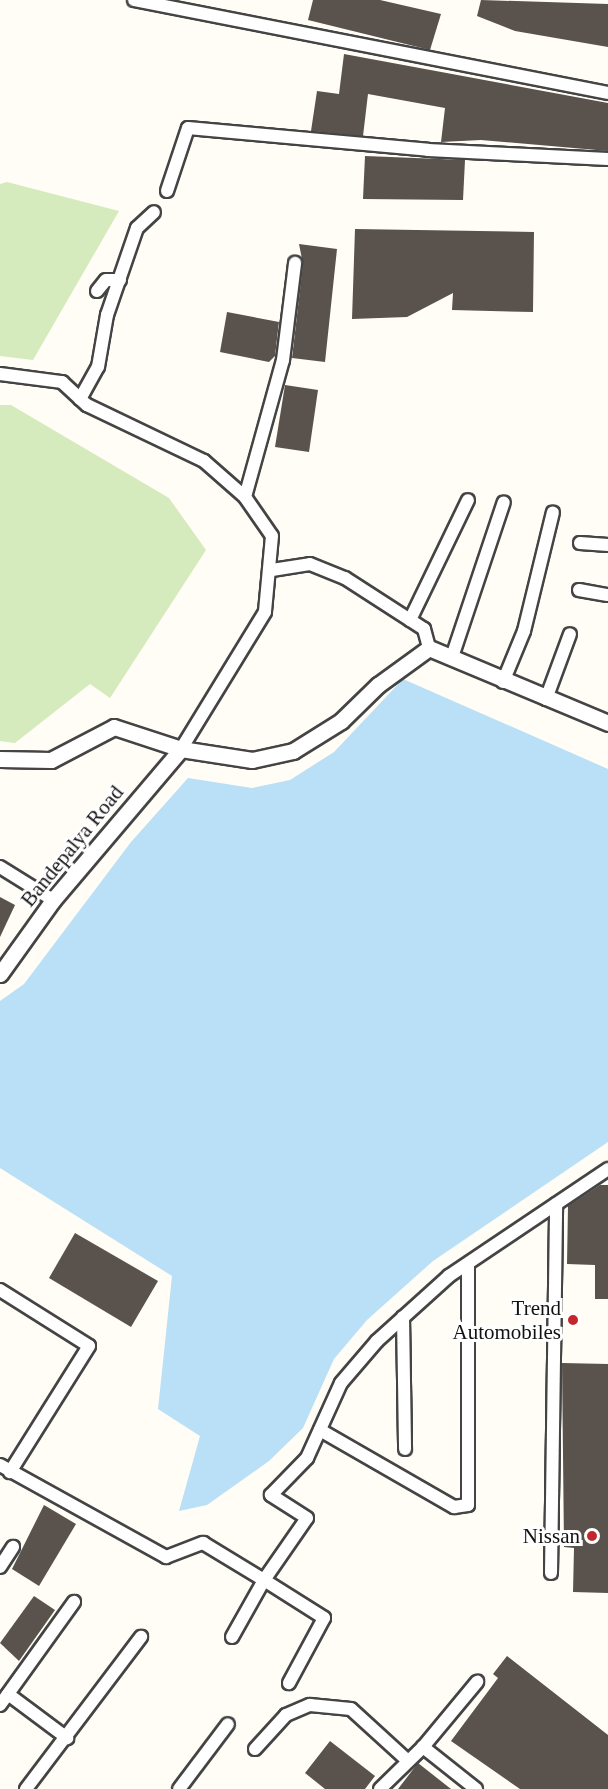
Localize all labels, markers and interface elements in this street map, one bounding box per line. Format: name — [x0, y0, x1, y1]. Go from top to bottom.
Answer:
street label: Bandepalya Road — [15, 780, 129, 912]
place label: Trend Automobiles — [453, 1295, 561, 1345]
marker: Trend Automobiles — [566, 1313, 580, 1327]
place label: Nissan — [523, 1523, 580, 1549]
marker: Nissan — [585, 1529, 599, 1543]

